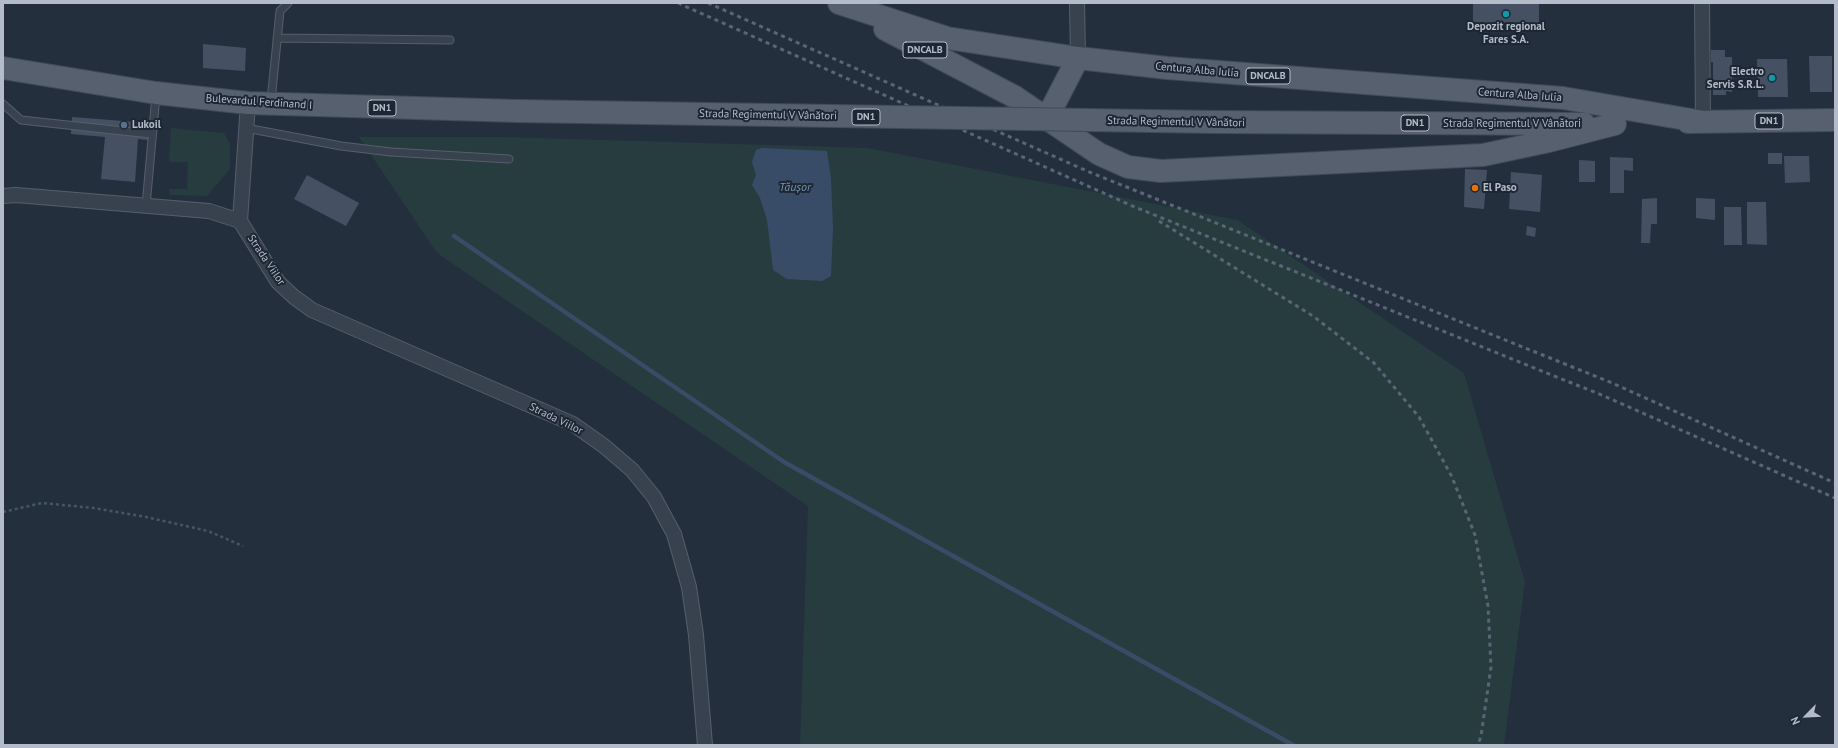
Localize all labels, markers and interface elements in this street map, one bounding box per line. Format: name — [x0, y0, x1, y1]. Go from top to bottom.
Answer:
marker: Depozit regional Fares S.A. — [1501, 9, 1511, 19]
place label: Depozit regional Fares S.A. — [1467, 20, 1545, 46]
road number: DNCALB — [903, 42, 947, 58]
street label: Centura Alba Iulia — [1155, 60, 1239, 80]
place label: Electro Servis S.R.L. — [1707, 65, 1764, 91]
road number: DNCALB — [1246, 68, 1290, 84]
marker: Electro Servis S.R.L. — [1767, 73, 1777, 83]
street label: Centura Alba Iulia — [1478, 85, 1562, 105]
street label: Bulevardul Ferdinand I — [205, 92, 313, 112]
road number: DN1 — [368, 100, 396, 116]
street label: Strada Regimentul V Vânători — [699, 107, 837, 123]
road number: DN1 — [852, 109, 880, 125]
road number: DN1 — [1755, 113, 1783, 129]
street label: Strada Regimentul V Vânători — [1107, 114, 1245, 130]
road number: DN1 — [1401, 115, 1429, 131]
street label: Strada Regimentul V Vânători — [1443, 117, 1581, 131]
place label: Lukoil — [132, 118, 161, 132]
marker: Lukoil — [119, 120, 129, 130]
water label: Tăușor — [779, 181, 811, 195]
place label: El Paso — [1483, 181, 1517, 195]
marker: El Paso — [1470, 183, 1480, 193]
street label: Strada Viilor — [244, 232, 288, 288]
street label: Strada Viilor — [527, 400, 585, 438]
north arrow — [1786, 696, 1826, 736]
text: N — [1787, 715, 1803, 727]

